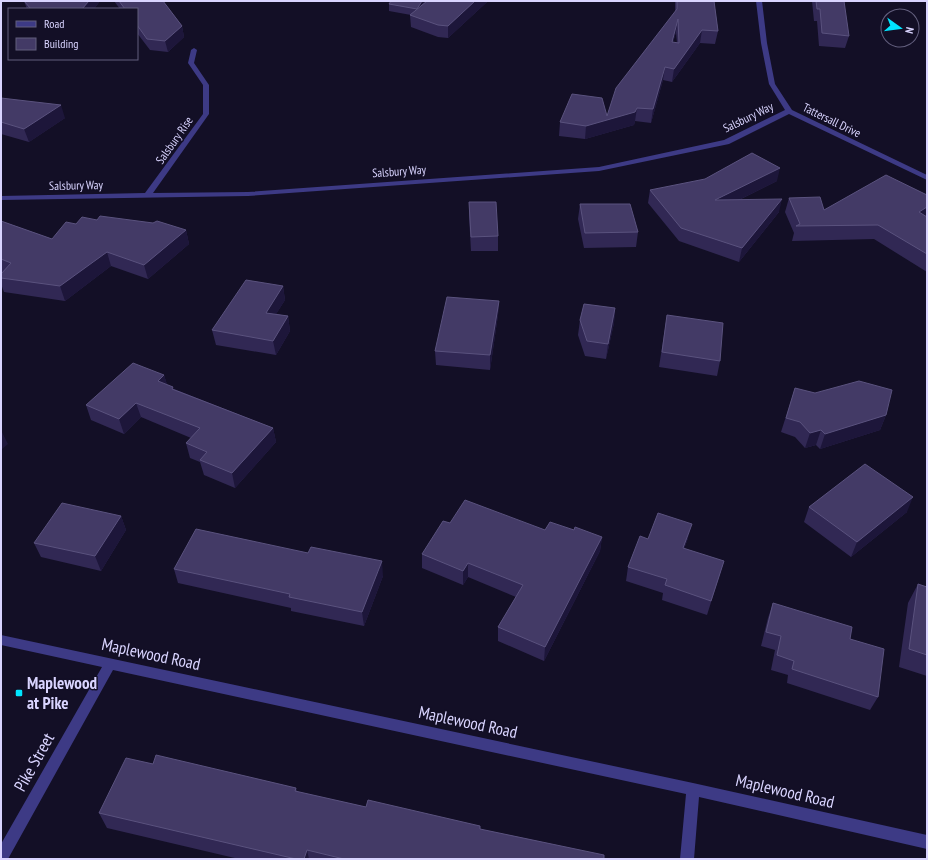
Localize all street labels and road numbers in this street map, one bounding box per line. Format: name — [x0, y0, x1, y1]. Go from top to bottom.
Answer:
street label: Salsbury Way — [720, 98, 776, 136]
street label: Tattersall Drive — [801, 100, 863, 140]
street label: Salsbury Rise — [152, 113, 196, 167]
street label: Salsbury Way — [372, 162, 427, 180]
street label: Salsbury Way — [49, 177, 104, 193]
street label: Maplewood Road — [100, 633, 202, 675]
street label: Maplewood Road — [417, 701, 519, 743]
street label: Pike Street — [9, 729, 59, 795]
street label: Maplewood Road — [734, 769, 836, 813]

